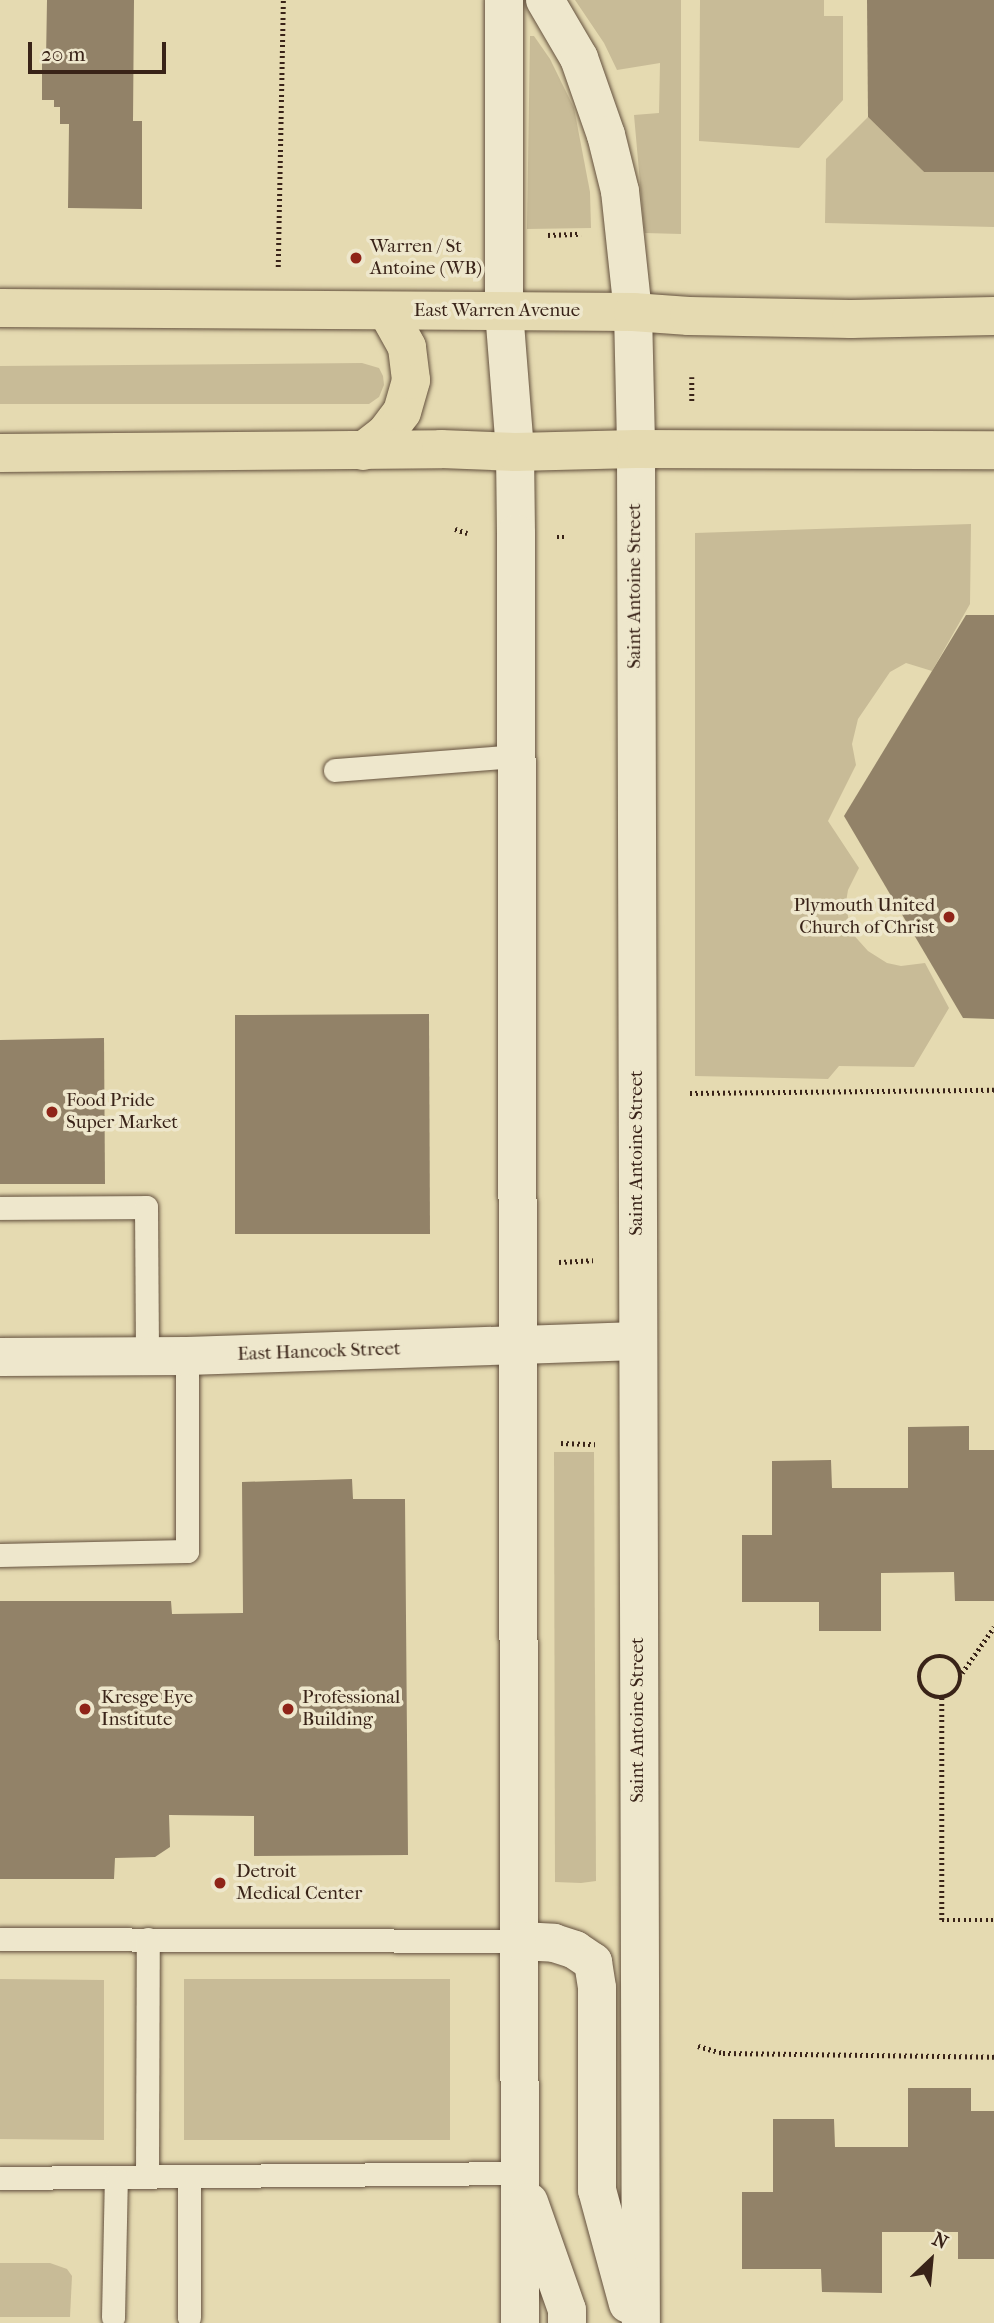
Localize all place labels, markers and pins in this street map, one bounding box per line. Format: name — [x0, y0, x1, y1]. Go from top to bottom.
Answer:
place label: Warren / St Antoine (WB) — [370, 236, 482, 280]
marker: Warren / St Antoine (WB) — [348, 250, 364, 266]
place label: Plymouth United Church of Christ — [793, 895, 935, 939]
marker: Plymouth United Church of Christ — [941, 909, 957, 925]
place label: Food Pride Super Market — [66, 1090, 178, 1134]
marker: Food Pride Super Market — [44, 1104, 60, 1120]
place label: Kresge Eye Institute — [101, 1687, 193, 1731]
place label: Professional Building — [302, 1687, 400, 1731]
marker: Kresge Eye Institute — [75, 1699, 95, 1719]
marker: Professional Building — [280, 1701, 296, 1717]
place label: Detroit Medical Center — [236, 1861, 362, 1905]
marker: Detroit Medical Center — [210, 1873, 230, 1893]

